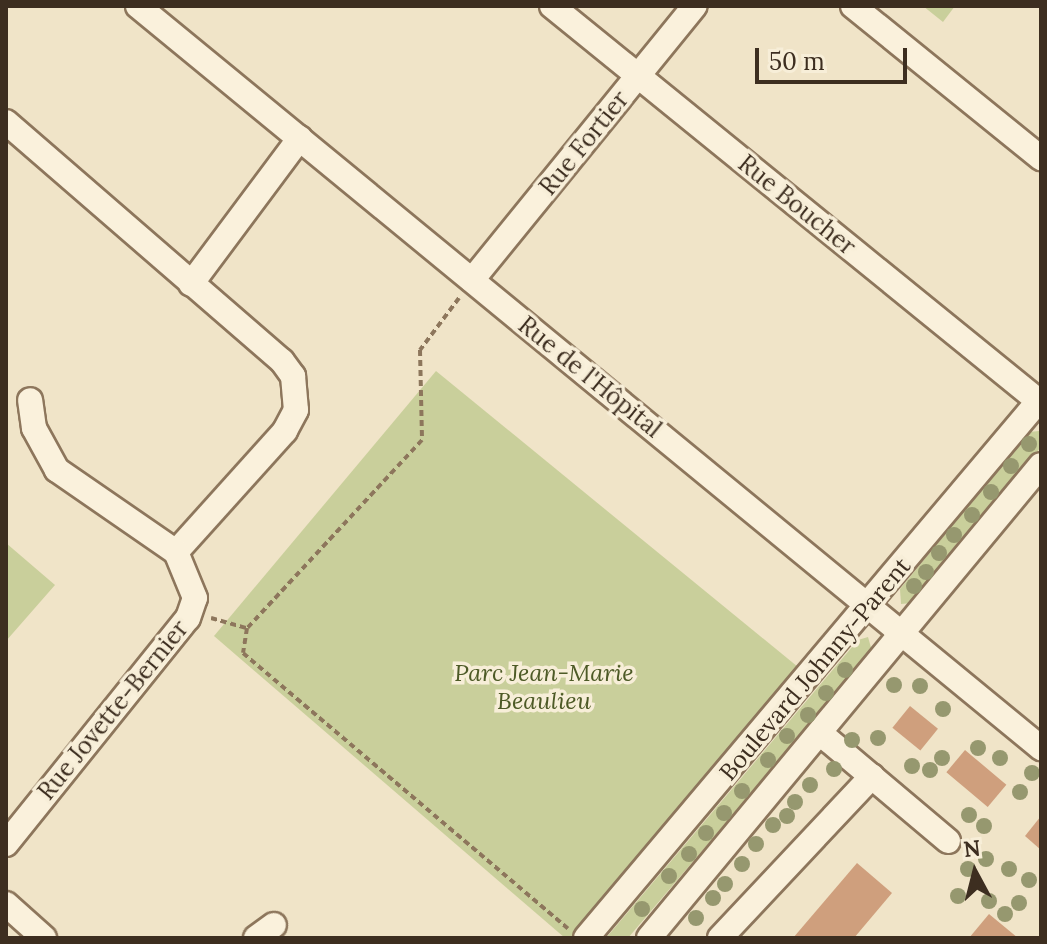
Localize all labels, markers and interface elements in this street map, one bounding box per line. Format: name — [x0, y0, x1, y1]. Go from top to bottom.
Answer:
scale bar — [759, 32, 911, 82]
text: 50 m — [769, 46, 825, 77]
street label: Rue Fortier — [533, 85, 635, 201]
street label: Rue Boucher — [733, 149, 861, 261]
street label: Rue de l'Hôpital — [513, 310, 667, 444]
street label: Boulevard Johnny-Parent — [713, 552, 917, 786]
street label: Rue Jovette-Bernier — [32, 614, 194, 806]
park label: Parc Jean-Marie Beaulieu — [454, 659, 634, 715]
north arrow — [935, 832, 1015, 912]
text: N — [962, 833, 982, 863]

